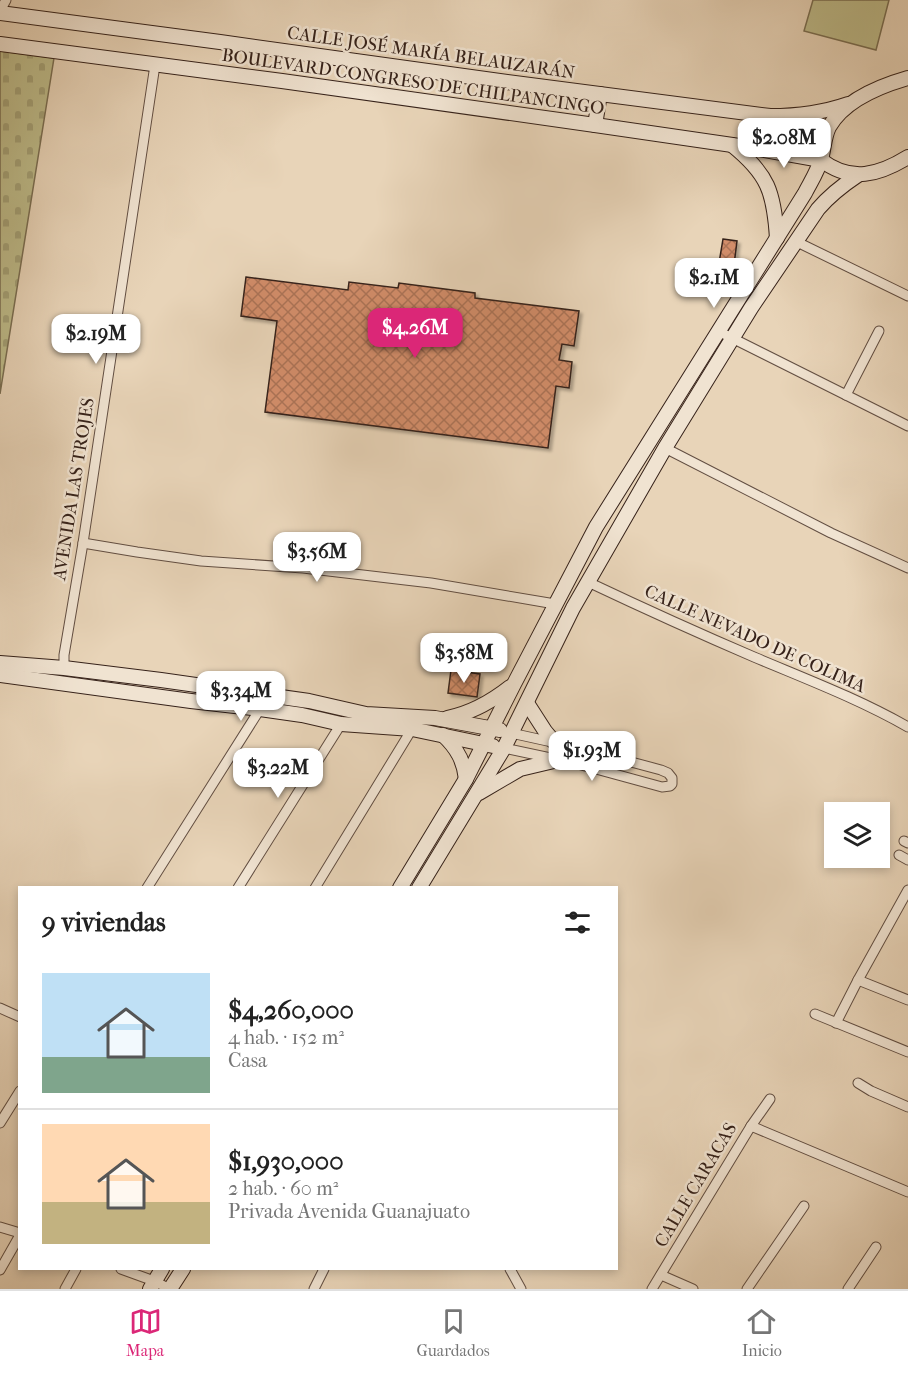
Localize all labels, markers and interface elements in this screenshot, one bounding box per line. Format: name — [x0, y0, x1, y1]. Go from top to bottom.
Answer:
street label: CALLE JOSÉ MARÍA BELAUZARÁN — [286, 21, 577, 84]
street label: BOULEVARD CONGRESO DE CHILPANCINGO — [220, 45, 606, 119]
pin: $2.08M — [735, 118, 833, 169]
text: $2.08M — [752, 126, 816, 149]
pin: $2.1M — [672, 258, 756, 309]
text: $2.1M — [689, 266, 739, 289]
pin: $4.26M — [366, 308, 464, 359]
pin: $2.19M — [47, 314, 145, 365]
text: $4.26M — [382, 316, 448, 339]
text: $2.19M — [65, 322, 127, 345]
street label: AVENIDA LAS TROJES — [49, 396, 99, 583]
pin: $3.56M — [268, 532, 366, 583]
text: $3.56M — [287, 540, 347, 563]
street label: CALLE NEVADO DE COLIMA — [641, 581, 869, 697]
pin: $3.58M — [415, 633, 513, 684]
text: $3.58M — [434, 641, 494, 664]
pin: $3.34M — [192, 671, 290, 722]
text: $3.34M — [210, 679, 272, 702]
pin: $1.93M — [543, 731, 641, 782]
text: $1.93M — [563, 739, 621, 762]
pin: $3.22M — [229, 748, 327, 799]
text: $3.22M — [247, 756, 309, 779]
map controls — [824, 802, 890, 868]
button: layers — [824, 802, 890, 868]
icon: filters — [561, 906, 594, 939]
text: 9 viviendas — [42, 907, 166, 938]
text: $4,260,000 — [228, 995, 354, 1026]
icon: home — [90, 997, 162, 1069]
text: 4 hab. · 152 m² — [228, 1026, 344, 1049]
text: Casa — [228, 1049, 267, 1072]
street label: CALLE CARACAS — [651, 1119, 741, 1251]
text: $1,930,000 — [228, 1146, 344, 1177]
icon: home — [90, 1148, 162, 1220]
text: 2 hab. · 60 m² — [228, 1177, 338, 1200]
text: Privada Avenida Guanajuato — [228, 1200, 470, 1223]
tab: Mapa — [126, 1305, 164, 1360]
tab: Guardados — [416, 1305, 490, 1360]
tab: Inicio — [742, 1305, 782, 1360]

